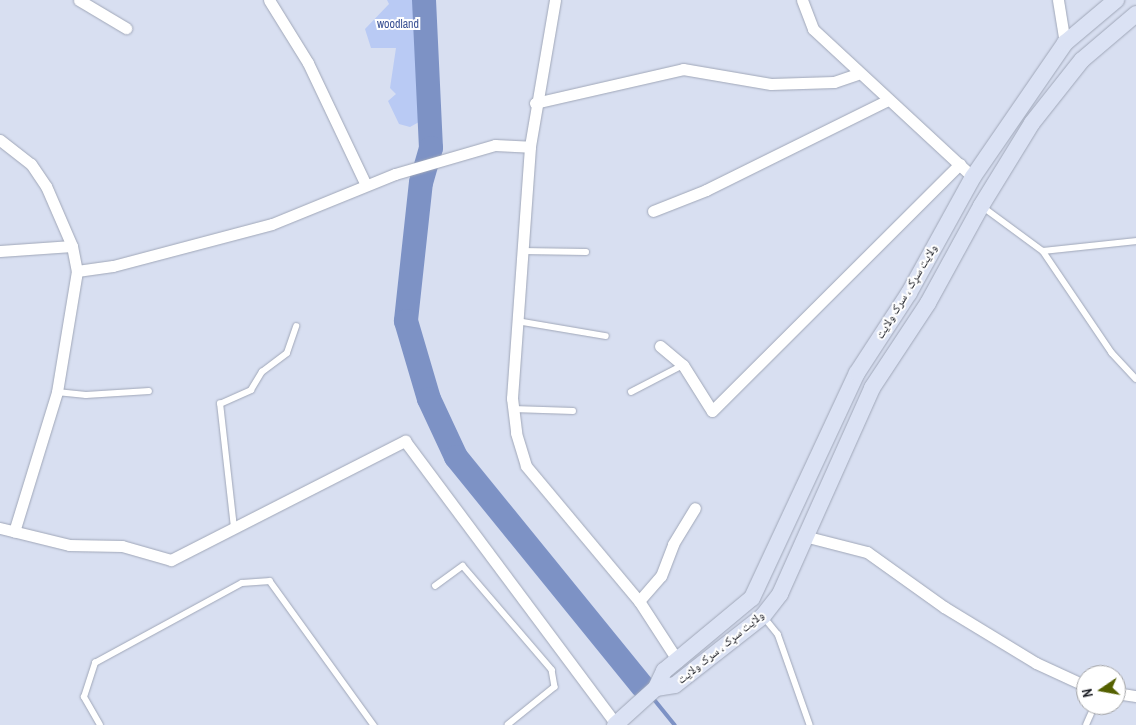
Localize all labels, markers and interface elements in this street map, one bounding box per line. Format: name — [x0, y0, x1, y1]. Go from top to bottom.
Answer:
park label: woodland — [377, 18, 419, 32]
street label: ولایت سړک ، سرک ولایت — [873, 242, 941, 342]
street label: ولایت سړک ، سرک ولایت — [675, 608, 767, 688]
north arrow — [1076, 665, 1126, 715]
text: N — [1078, 687, 1097, 699]

